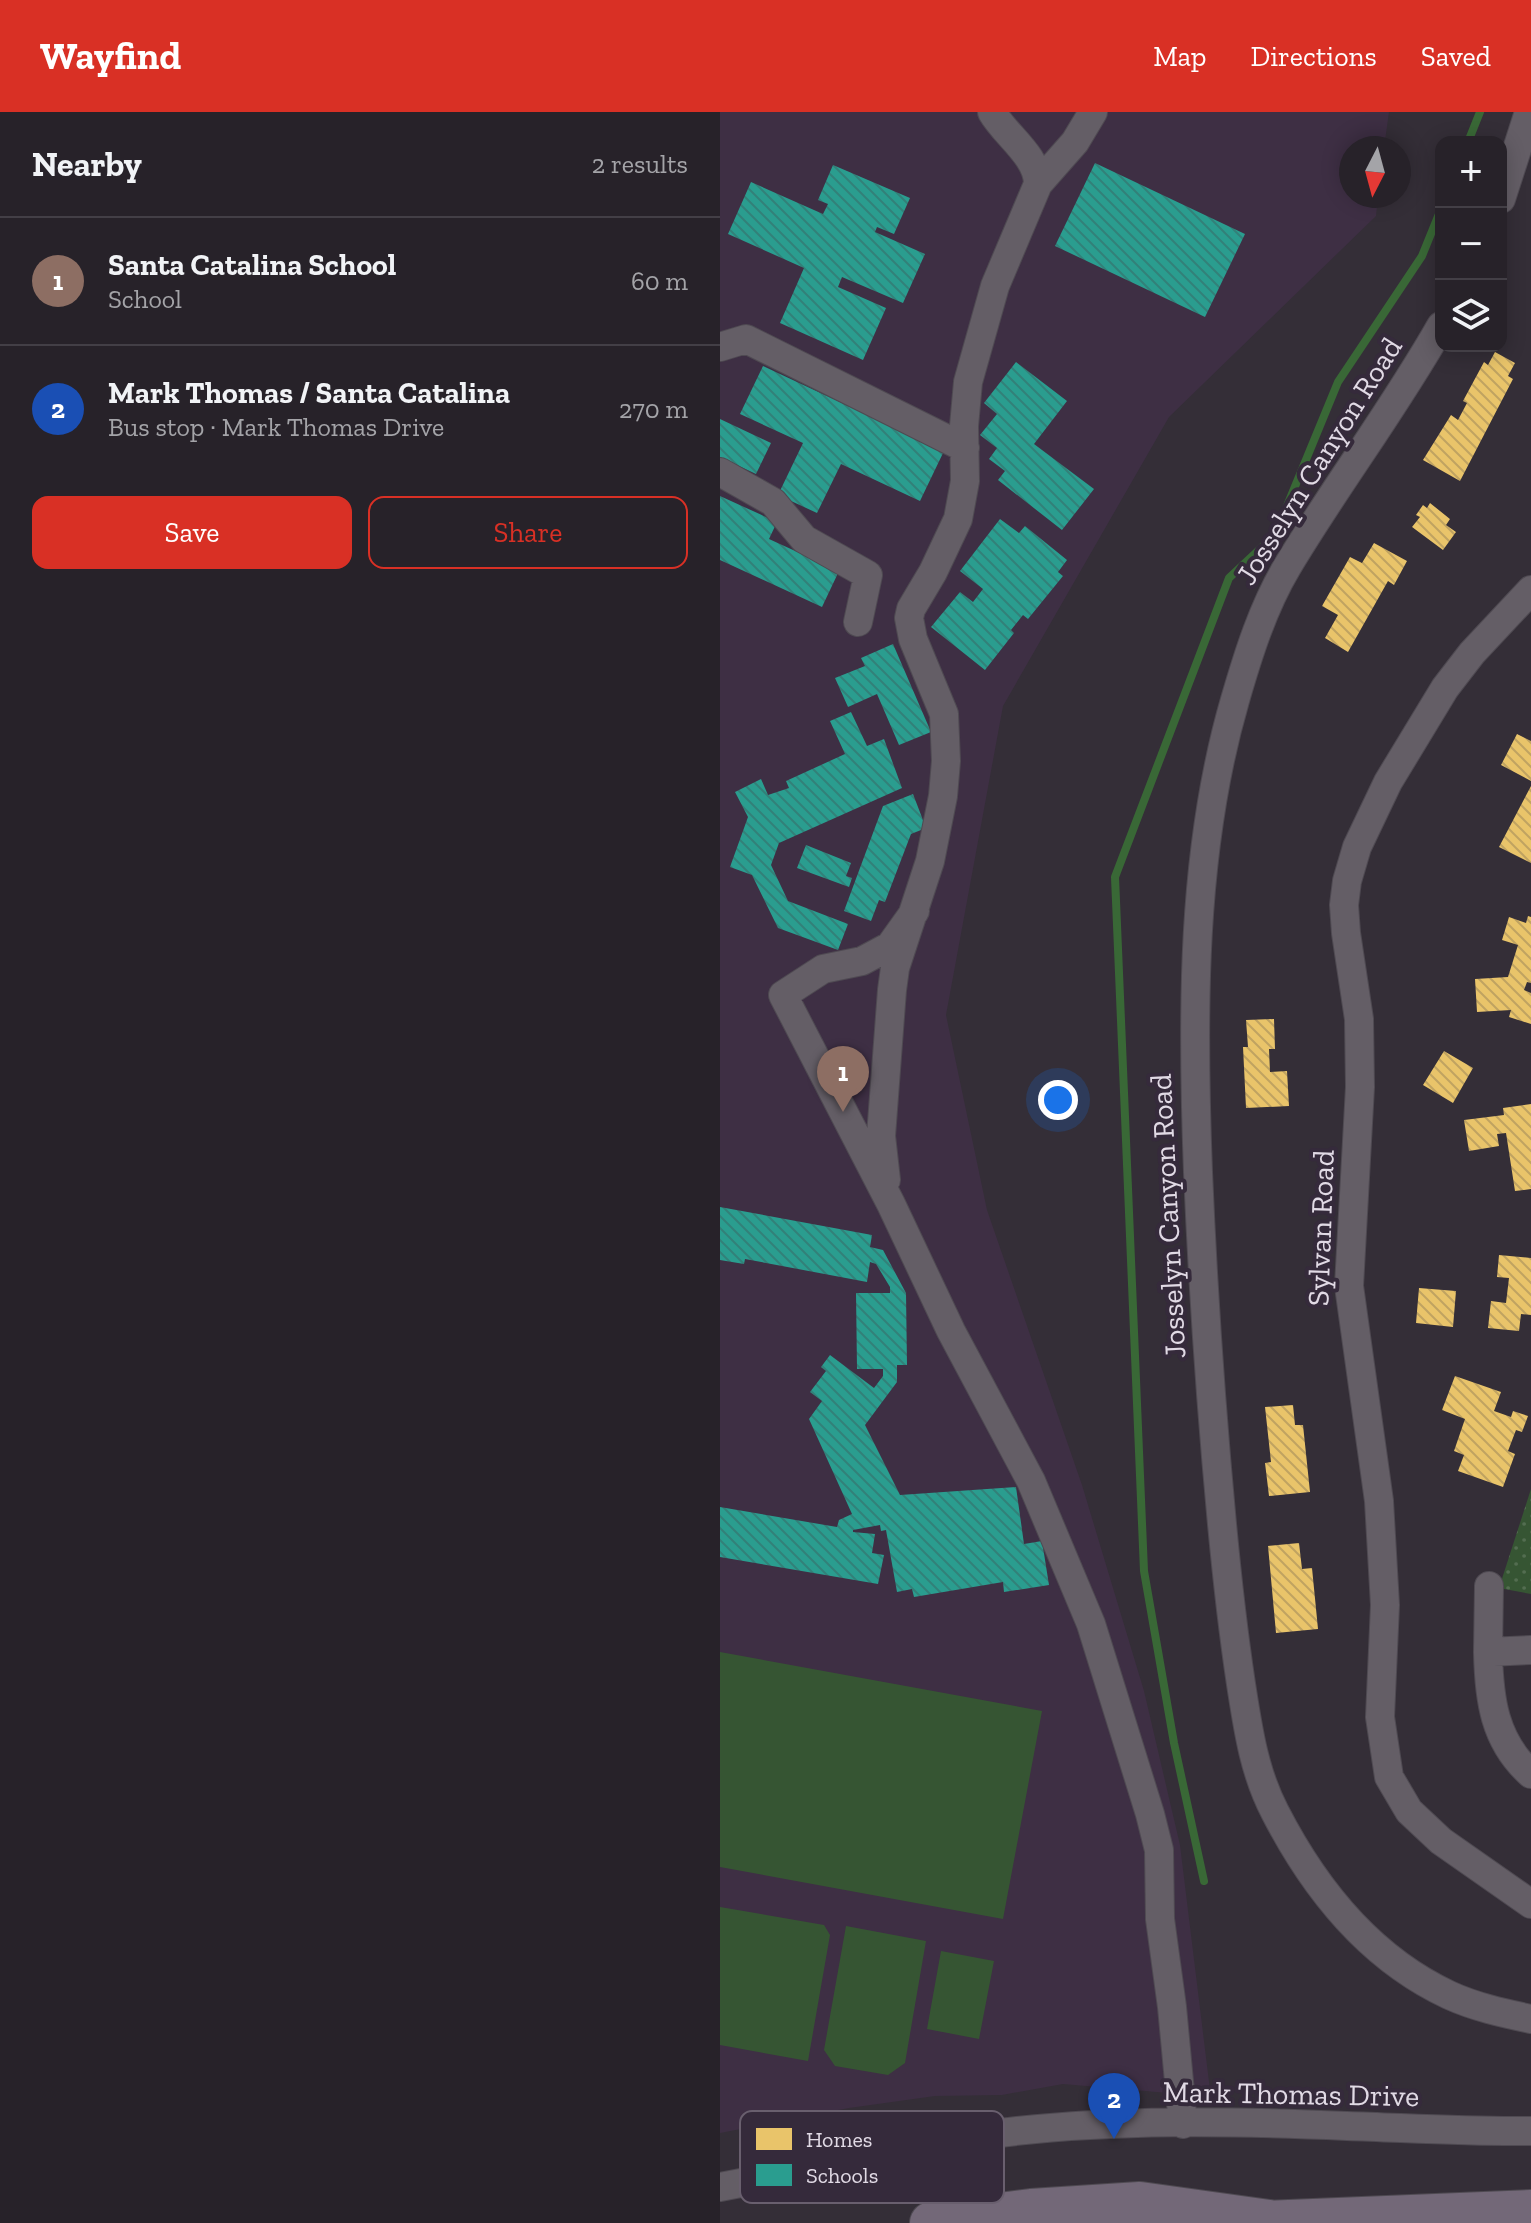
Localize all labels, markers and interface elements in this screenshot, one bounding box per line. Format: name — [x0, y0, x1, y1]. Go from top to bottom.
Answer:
text: Wayfind — [40, 33, 181, 79]
text: Map — [1153, 40, 1206, 73]
text: Directions — [1250, 40, 1377, 73]
text: Saved — [1421, 40, 1491, 73]
north arrow — [1339, 136, 1411, 208]
map controls — [1435, 136, 1507, 352]
button: + — [1435, 136, 1507, 208]
text: Nearby — [32, 144, 142, 185]
text: 2 results — [592, 148, 688, 180]
button: − — [1435, 208, 1507, 280]
text: Santa Catalina School — [108, 247, 396, 283]
text: 1 — [53, 265, 63, 297]
text: 60 m — [631, 265, 688, 297]
button: layers — [1435, 280, 1507, 352]
text: School — [108, 283, 182, 315]
street label: Josselyn Canyon Road — [1228, 330, 1410, 591]
text: Mark Thomas / Santa Catalina — [108, 375, 510, 411]
text: 2 — [51, 393, 65, 425]
text: 270 m — [619, 393, 688, 425]
text: Bus stop · Mark Thomas Drive — [108, 411, 444, 443]
button: Save — [32, 496, 352, 569]
button: Share — [368, 496, 688, 569]
pin: 1 — [817, 1046, 869, 1112]
street label: Josselyn Canyon Road — [1143, 1072, 1193, 1359]
your location — [1038, 1080, 1078, 1120]
street label: Sylvan Road — [1300, 1149, 1342, 1307]
pin: 2 — [1088, 2073, 1140, 2139]
street label: Mark Thomas Drive — [1162, 2074, 1420, 2114]
legend — [740, 2111, 1004, 2203]
text: Homes — [806, 2126, 872, 2153]
text: Schools — [806, 2162, 878, 2189]

